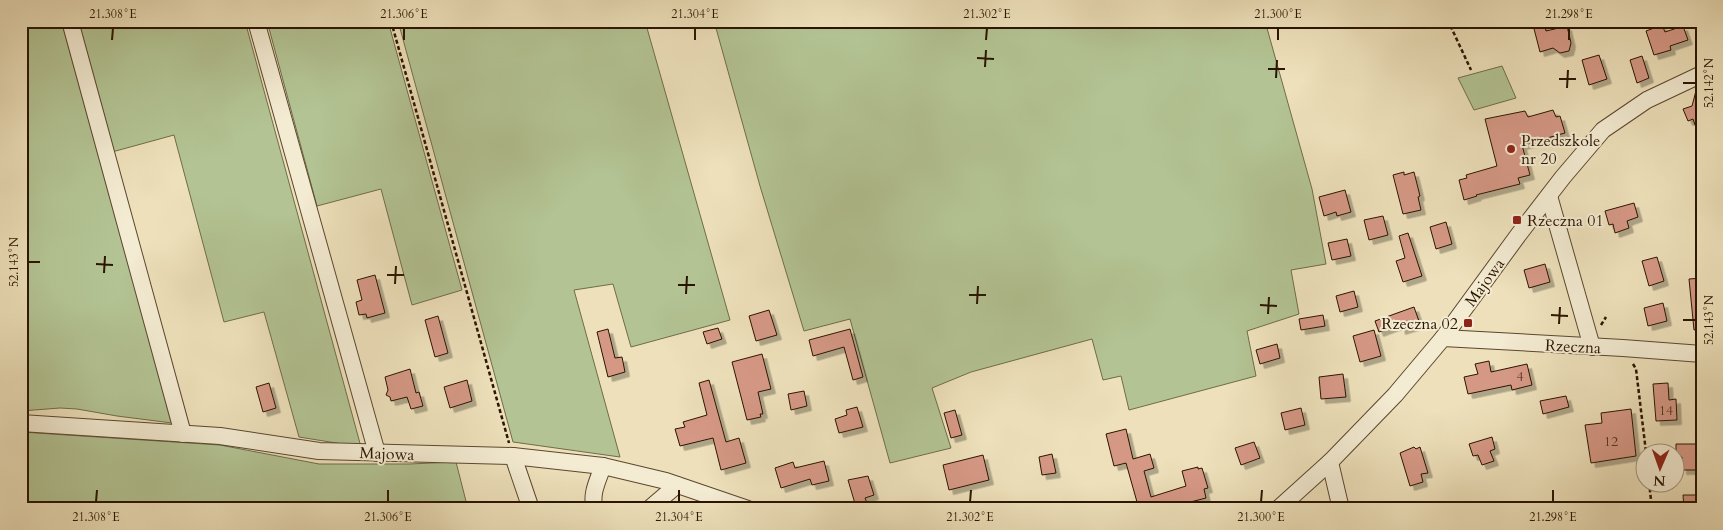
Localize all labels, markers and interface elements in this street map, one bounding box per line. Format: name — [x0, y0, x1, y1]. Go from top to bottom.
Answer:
text: 21.308°E — [89, 6, 137, 22]
text: 21.306°E — [380, 6, 428, 22]
text: 21.304°E — [671, 6, 719, 22]
text: 21.302°E — [963, 6, 1011, 22]
text: 21.300°E — [1254, 6, 1302, 22]
text: 21.298°E — [1545, 6, 1593, 22]
text: 52.142°N — [1701, 57, 1717, 108]
place label: Przedszkole nr 20 — [1521, 130, 1600, 170]
marker: Przedszkole nr 20 — [1505, 143, 1517, 155]
place label: Rzeczna 01 — [1527, 210, 1604, 232]
marker: Rzeczna 01 — [1511, 214, 1523, 226]
text: 52.143°N — [6, 236, 22, 287]
street label: Majowa — [1460, 254, 1510, 311]
text: 52.143°N — [1701, 294, 1717, 345]
place label: Rzeczna 02 — [1381, 313, 1458, 335]
marker: Rzeczna 02 — [1462, 317, 1474, 329]
street label: Rzeczna — [1544, 335, 1602, 359]
house number: 4 — [1516, 367, 1524, 386]
house number: 14 — [1659, 401, 1673, 420]
house number: 12 — [1604, 432, 1618, 451]
street label: Majowa — [359, 442, 415, 466]
north arrow — [1636, 442, 1686, 492]
text: N — [1653, 471, 1666, 490]
text: 21.308°E — [72, 509, 120, 525]
text: 21.306°E — [364, 509, 412, 525]
text: 21.304°E — [655, 509, 703, 525]
text: 21.302°E — [946, 509, 994, 525]
text: 21.300°E — [1237, 509, 1285, 525]
text: 21.298°E — [1529, 509, 1577, 525]

